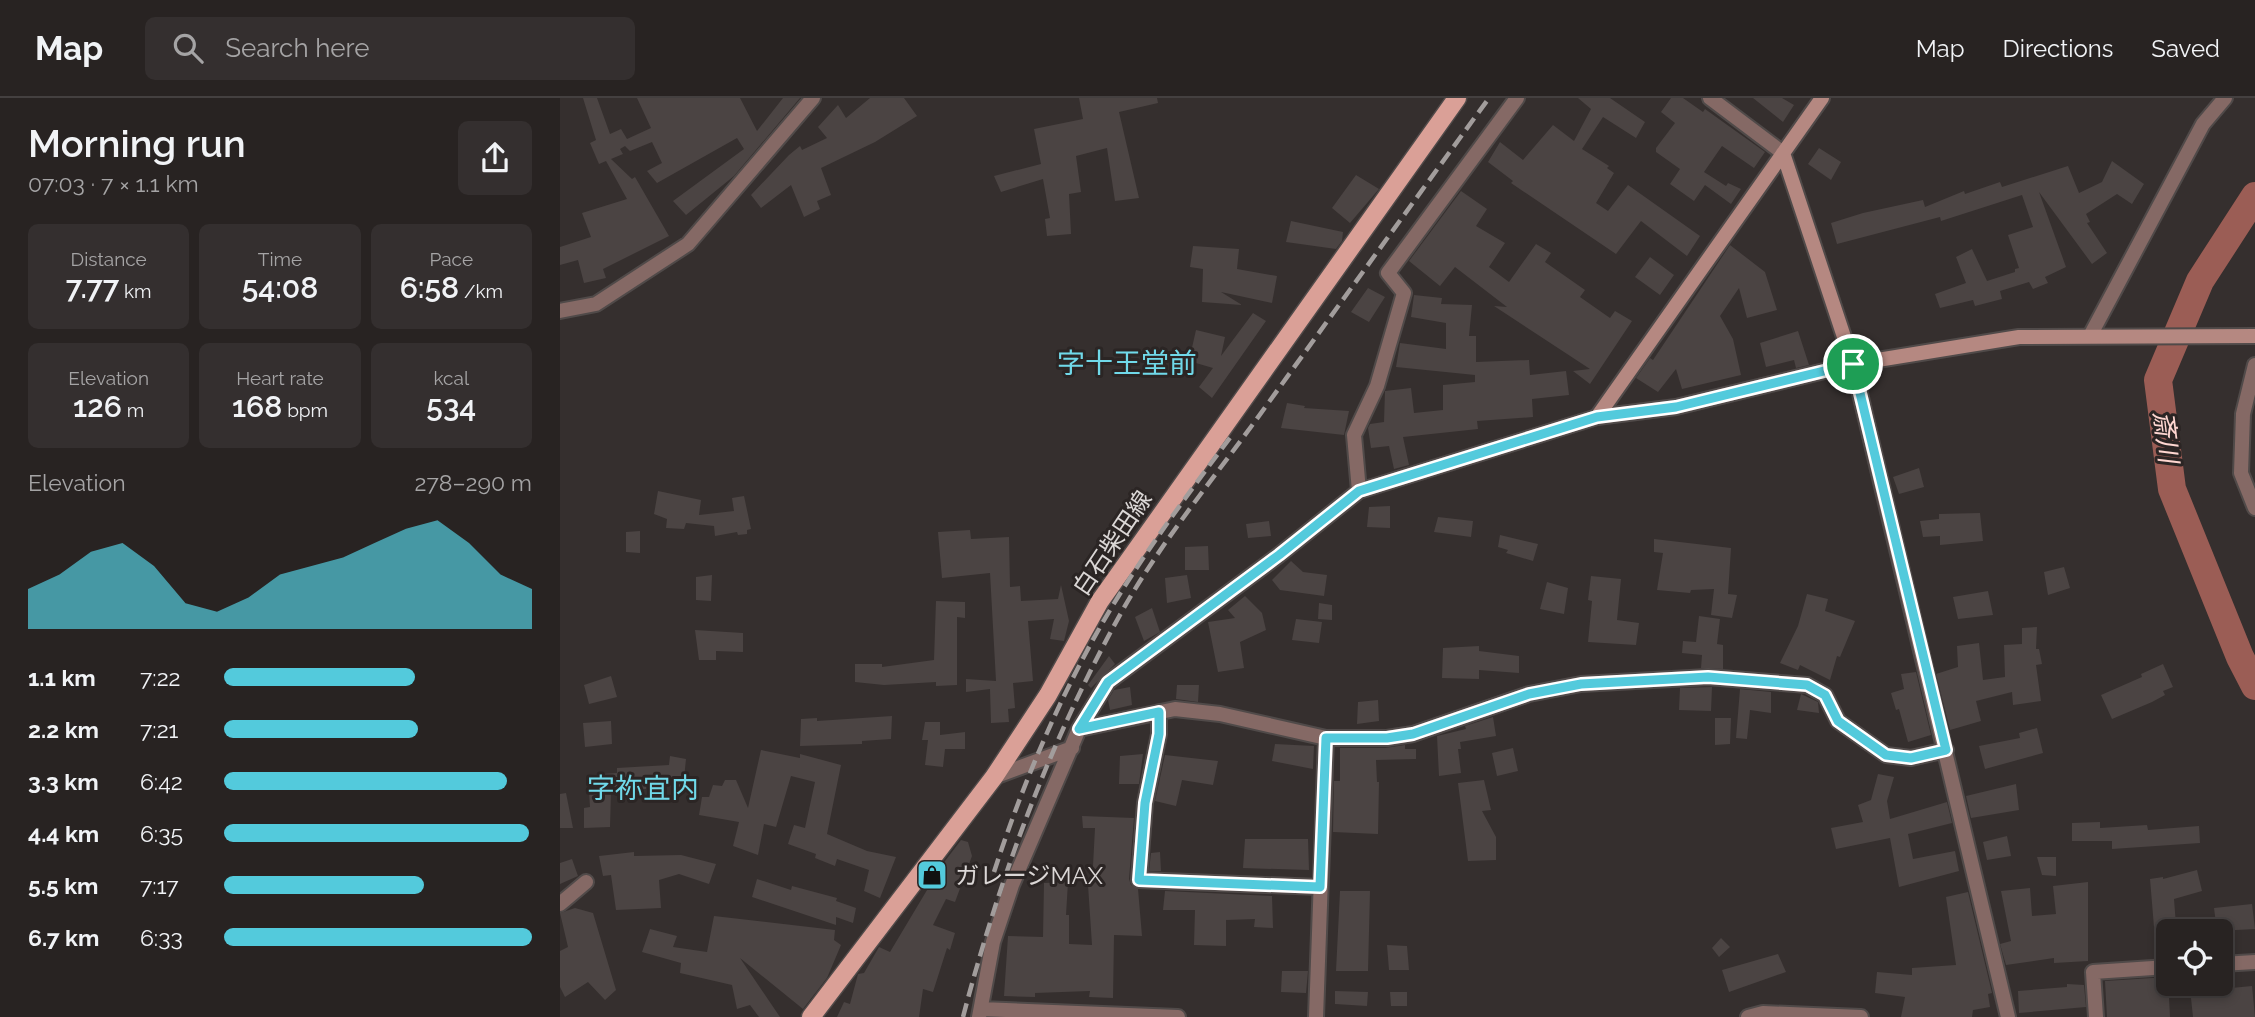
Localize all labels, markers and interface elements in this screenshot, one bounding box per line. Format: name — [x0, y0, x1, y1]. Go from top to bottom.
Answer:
search box — [145, 17, 635, 80]
text: Map — [35, 29, 103, 68]
icon: search — [169, 29, 207, 67]
text: Search here — [225, 33, 370, 63]
text: Map — [1916, 34, 1965, 63]
text: Directions — [2003, 34, 2113, 63]
text: Saved — [2151, 34, 2220, 63]
text: Morning run — [28, 121, 246, 166]
button: share — [458, 121, 532, 195]
text: 07:03 · 7 × 1.1 km — [28, 170, 199, 197]
text: Distance — [71, 248, 147, 270]
text: Time — [258, 248, 302, 270]
text: Pace — [430, 248, 473, 270]
text: 7.77 — [66, 270, 119, 305]
text: 54:08 — [242, 270, 318, 305]
text: 6:58 — [400, 270, 459, 305]
text: km — [119, 280, 152, 302]
text: /km — [459, 280, 503, 302]
pin — [1823, 334, 1883, 394]
icon: arrive — [1834, 345, 1872, 383]
district label: 字十王堂前 — [1057, 347, 1197, 380]
text: Elevation — [68, 367, 149, 389]
text: Heart rate — [236, 367, 324, 389]
text: kcal — [434, 367, 469, 389]
text: 126 — [73, 389, 122, 424]
text: 168 — [232, 389, 282, 424]
text: 534 — [426, 389, 476, 424]
text: m — [122, 399, 144, 421]
text: bpm — [282, 399, 328, 421]
water label: 斎川 — [2148, 409, 2184, 468]
text: Elevation — [28, 469, 126, 496]
text: 278–290 m — [415, 469, 532, 496]
street label: 白石柴田線 — [1066, 485, 1158, 601]
text: 1.1 km — [28, 664, 96, 691]
text: 7:22 — [140, 664, 181, 691]
text: 2.2 km — [28, 716, 99, 743]
text: 7:21 — [140, 716, 178, 743]
text: 3.3 km — [28, 768, 99, 795]
text: 6:42 — [140, 768, 183, 795]
district label: 字祢宜内 — [587, 772, 699, 805]
text: 4.4 km — [28, 820, 99, 847]
text: 6:35 — [140, 820, 183, 847]
shop icon: ガレージMAX — [915, 858, 949, 892]
place label: ガレージMAX — [955, 861, 1104, 890]
text: 5.5 km — [28, 872, 98, 899]
text: 7:17 — [140, 872, 179, 899]
map controls — [2156, 919, 2233, 996]
button: locate — [2156, 919, 2233, 996]
text: 6.7 km — [28, 924, 99, 951]
text: 6:33 — [140, 924, 183, 951]

